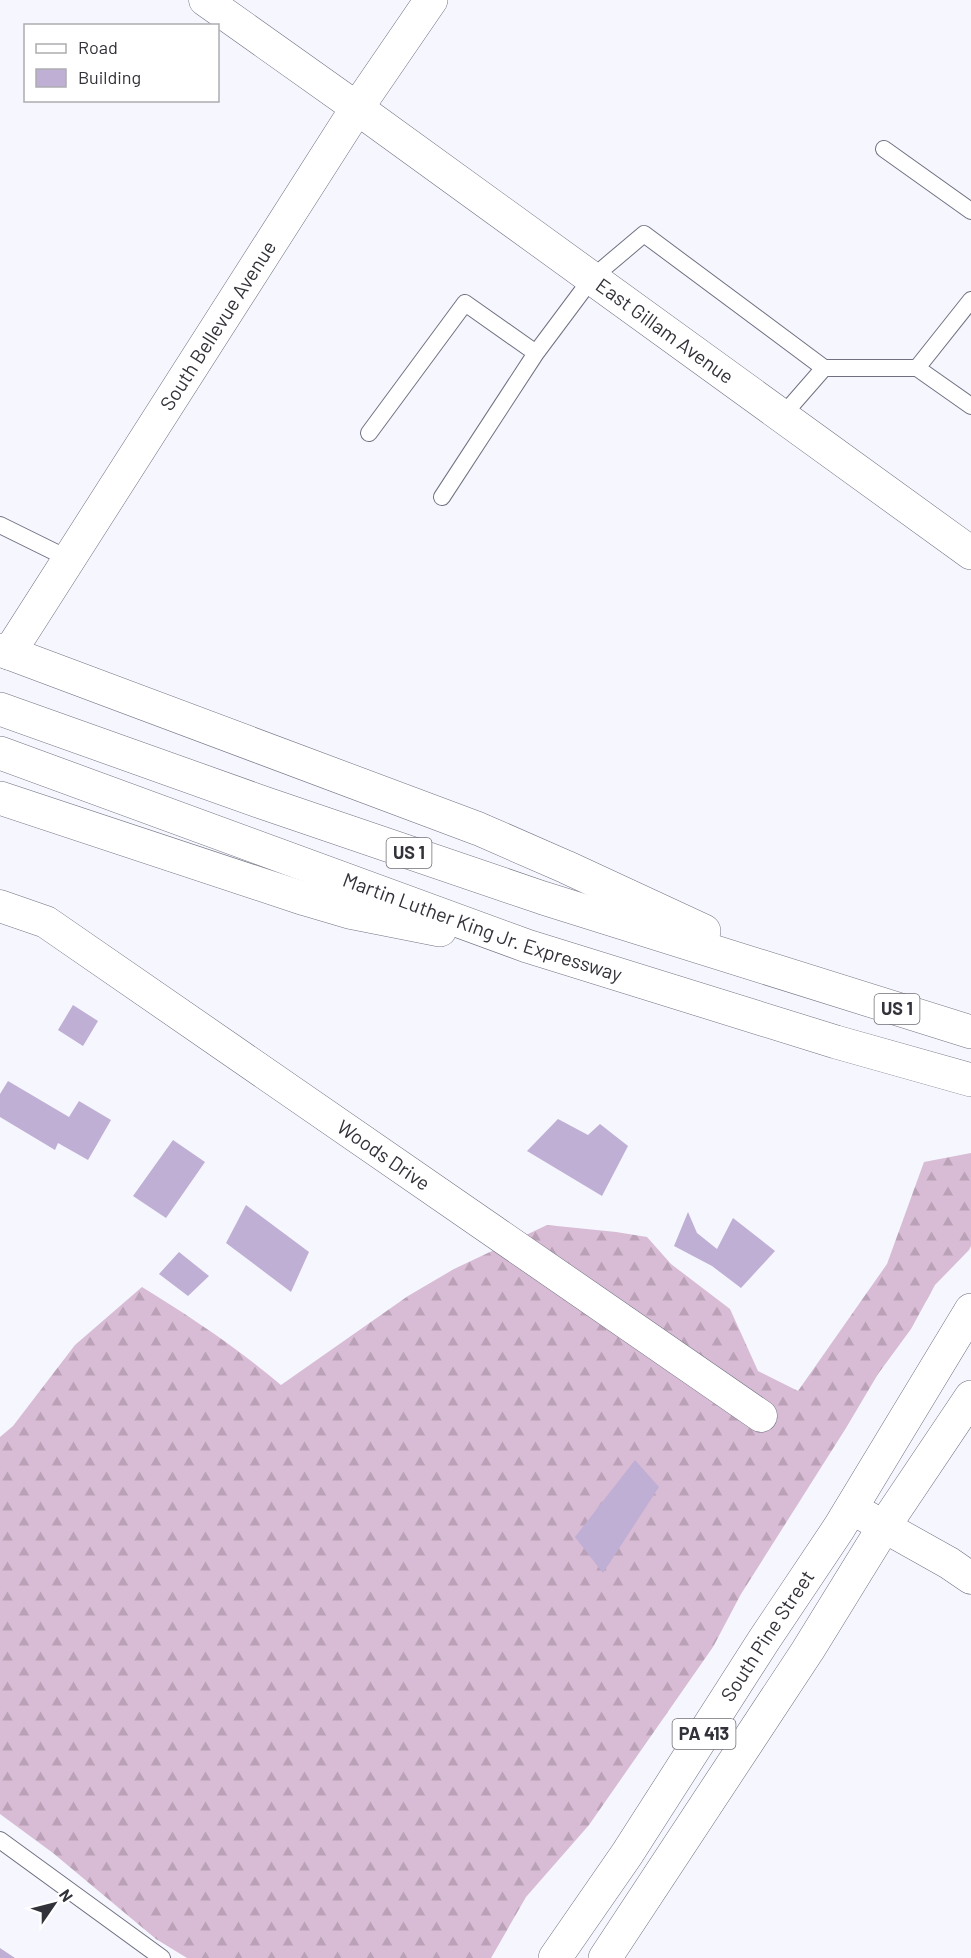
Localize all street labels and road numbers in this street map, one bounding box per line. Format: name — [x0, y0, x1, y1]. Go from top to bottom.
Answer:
street label: South Bellevue Avenue — [154, 236, 280, 414]
street label: East Gillam Avenue — [592, 272, 739, 388]
road number: US 1 — [386, 838, 432, 868]
street label: Martin Luther King Jr. Expressway — [340, 867, 625, 986]
road number: US 1 — [874, 994, 920, 1024]
street label: Woods Drive — [333, 1114, 435, 1195]
street label: South Pine Street — [715, 1565, 819, 1706]
road number: PA 413 — [672, 1719, 736, 1749]

